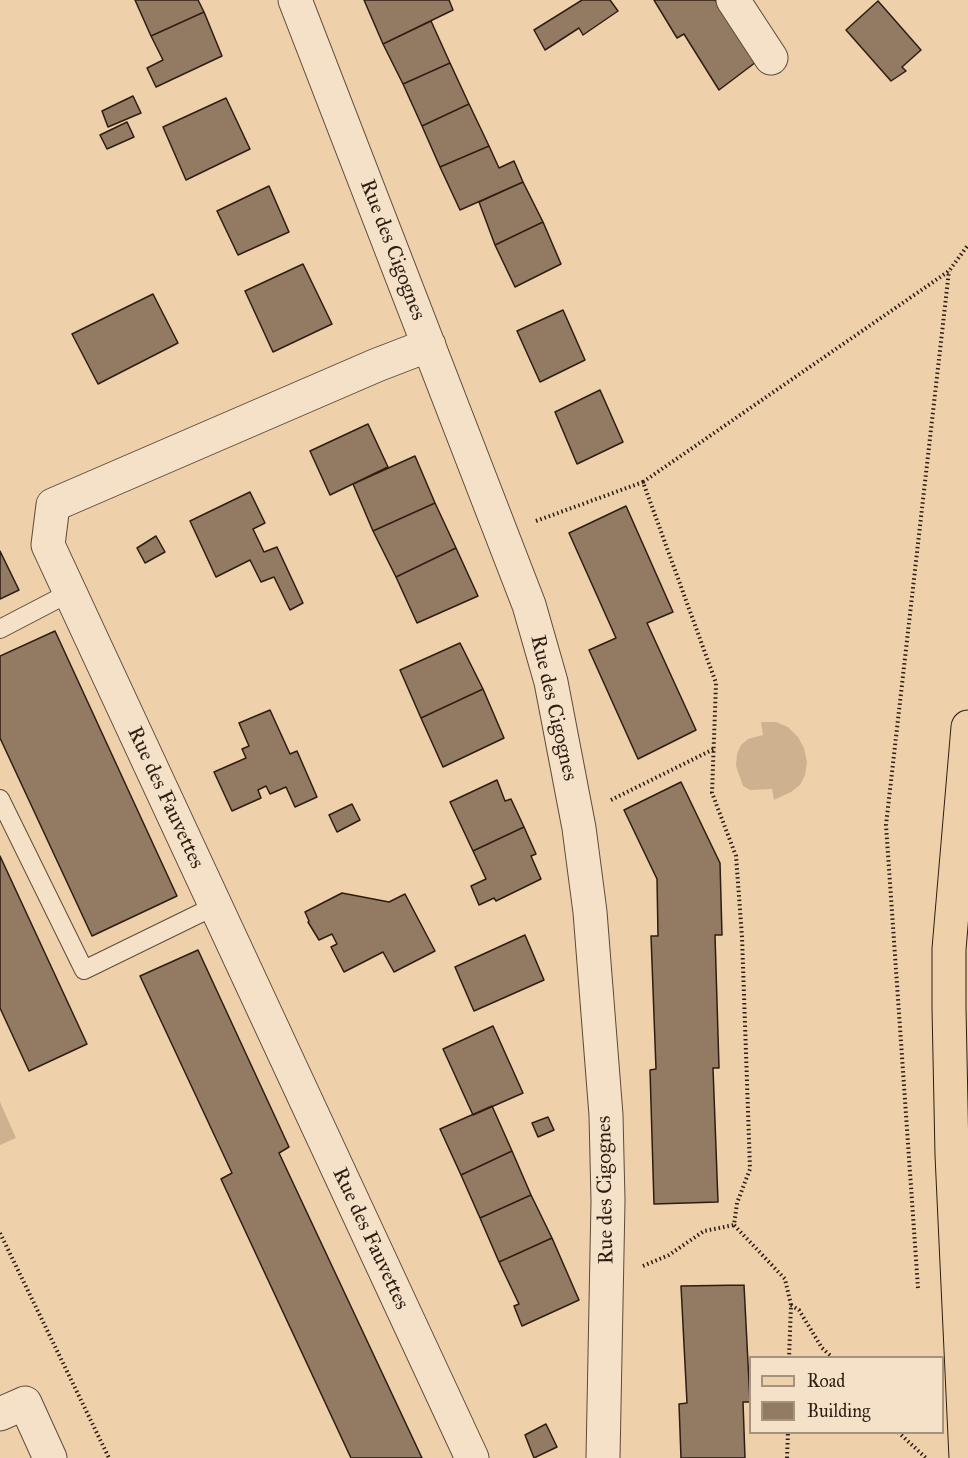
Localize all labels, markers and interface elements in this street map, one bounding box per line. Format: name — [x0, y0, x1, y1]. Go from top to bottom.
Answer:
street label: Rue des Cigognes — [354, 176, 430, 324]
street label: Rue des Cigognes — [524, 633, 582, 783]
street label: Rue des Fauvettes — [121, 723, 209, 873]
street label: Rue des Cigognes — [592, 1115, 620, 1265]
street label: Rue des Fauvettes — [326, 1164, 414, 1314]
legend — [749, 1356, 944, 1434]
text: Road — [807, 1370, 845, 1392]
text: Building — [807, 1400, 870, 1422]

